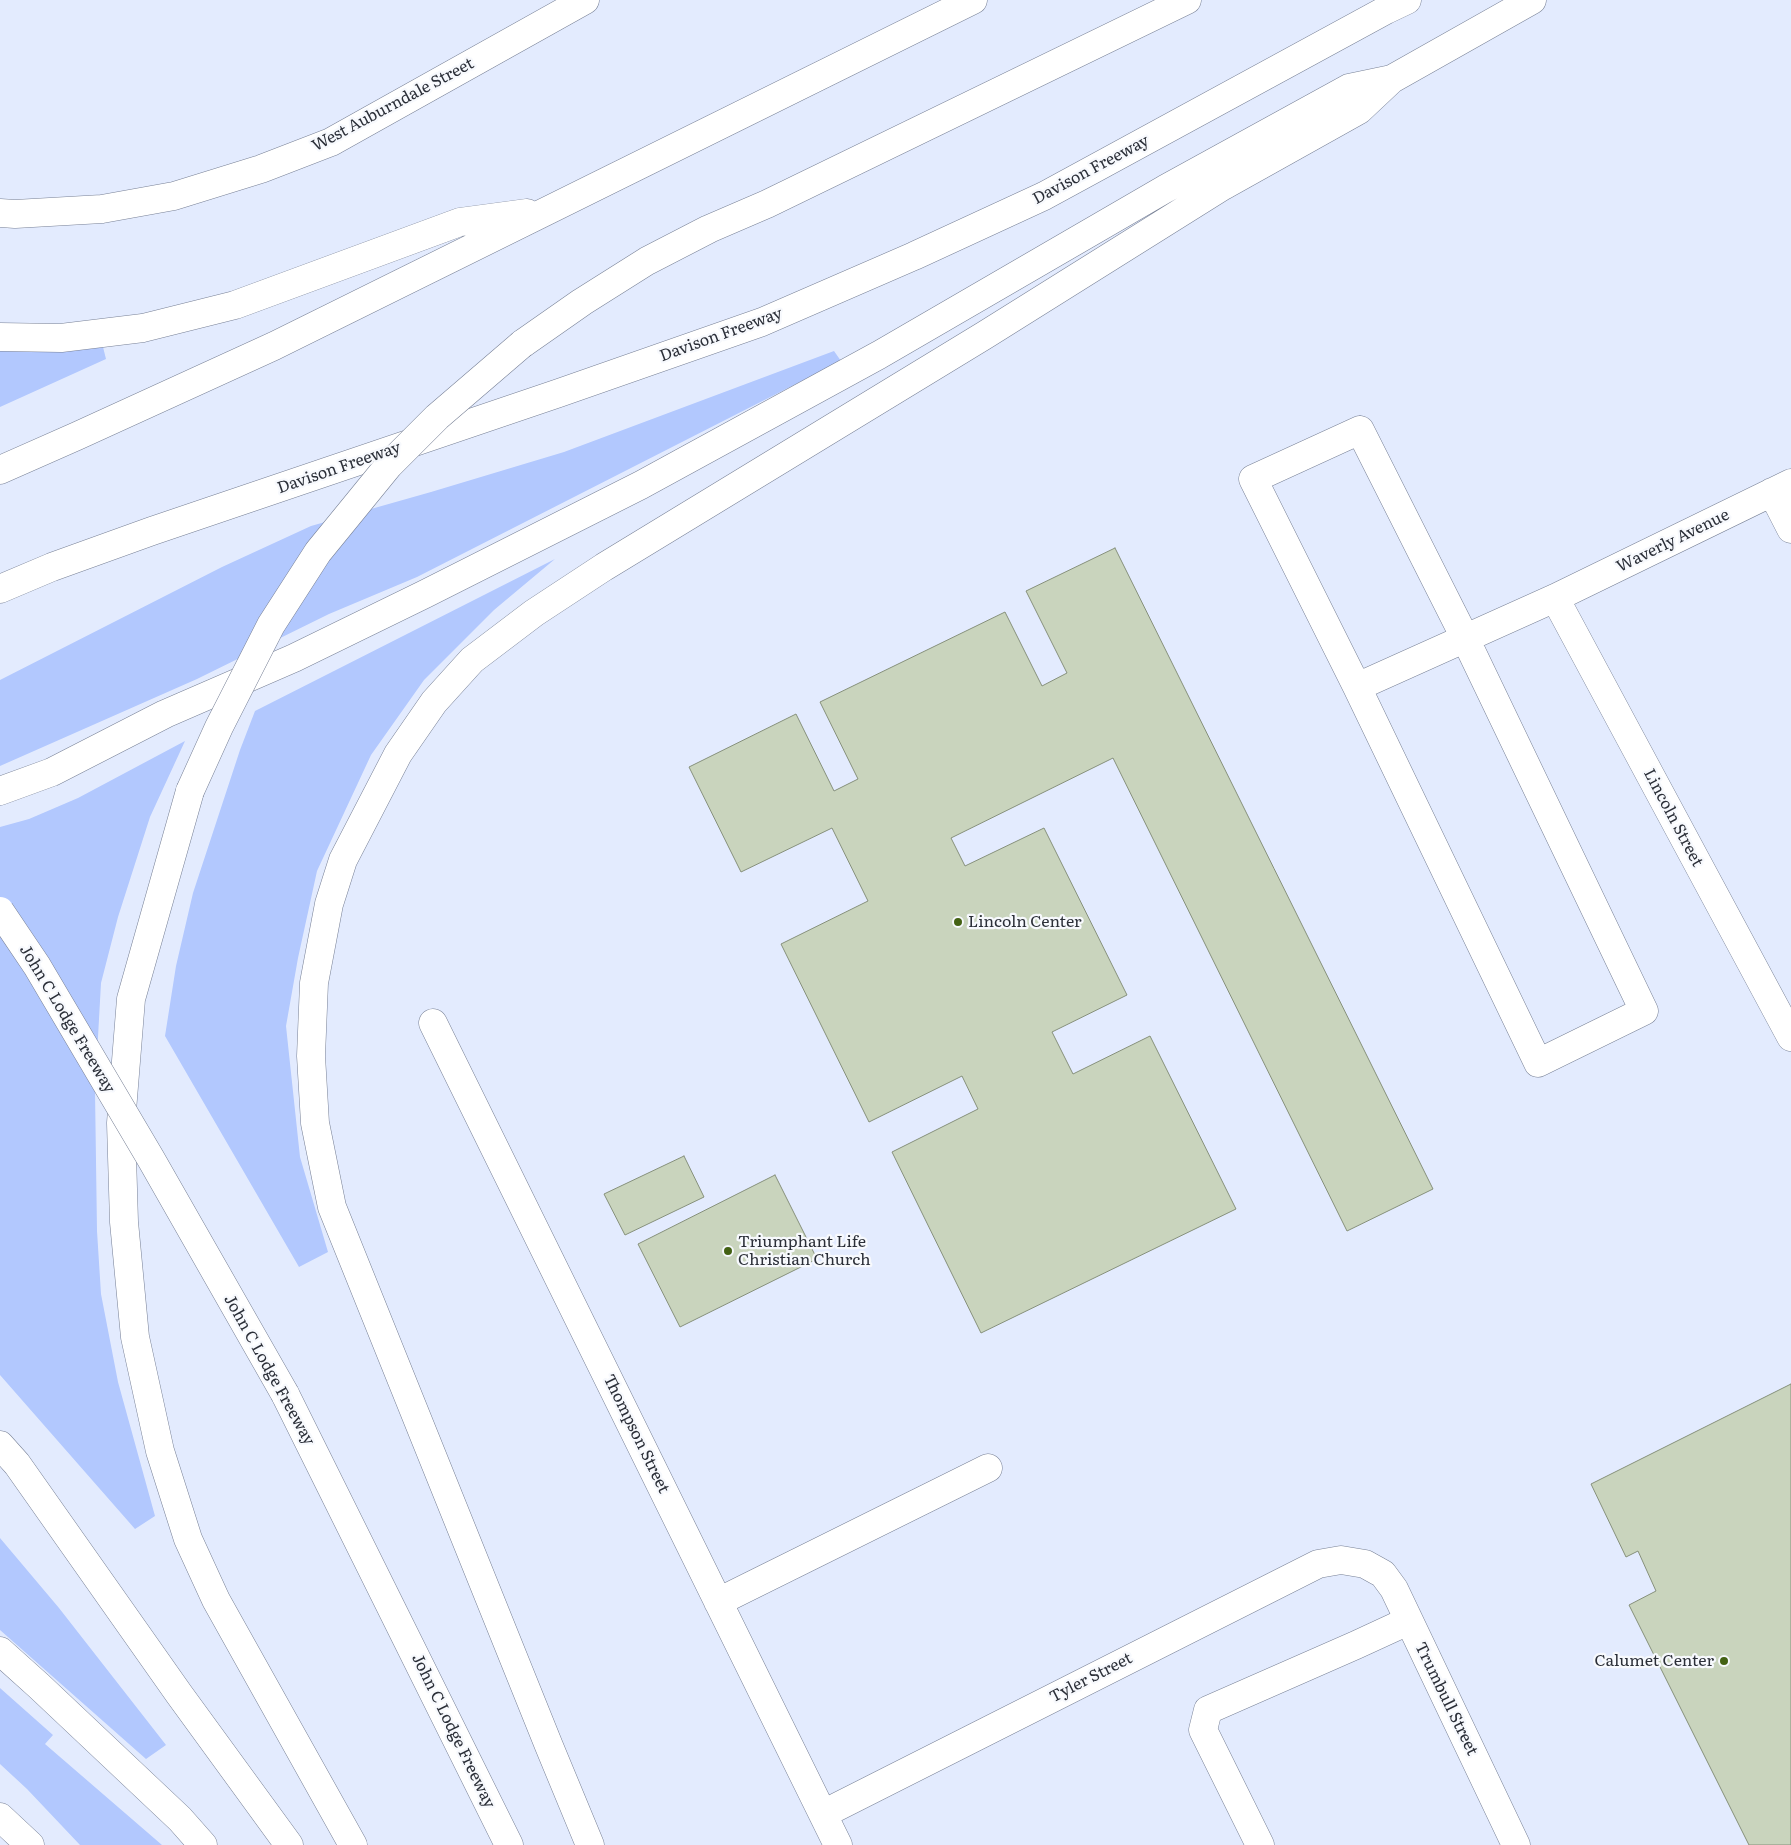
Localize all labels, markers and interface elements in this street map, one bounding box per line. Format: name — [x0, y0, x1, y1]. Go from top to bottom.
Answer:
street label: West Auburndale Street — [309, 54, 477, 156]
street label: Davison Freeway — [1029, 131, 1153, 209]
street label: Davison Freeway — [657, 304, 785, 366]
street label: Davison Freeway — [275, 438, 403, 498]
street label: Waverly Avenue — [1613, 505, 1733, 577]
street label: Lincoln Street — [1639, 766, 1707, 870]
place label: Lincoln Center — [968, 912, 1082, 932]
marker: Lincoln Center — [952, 916, 964, 928]
street label: John C Lodge Freeway — [15, 941, 119, 1097]
place label: Triumphant Life Christian Church — [738, 1232, 871, 1270]
marker: Triumphant Life Christian Church — [722, 1245, 734, 1257]
street label: John C Lodge Freeway — [220, 1291, 318, 1449]
street label: Thompson Street — [599, 1371, 673, 1497]
street label: Trumbull Street — [1410, 1639, 1482, 1759]
street label: Tyler Street — [1046, 1649, 1136, 1707]
street label: John C Lodge Freeway — [407, 1651, 499, 1811]
place label: Calumet Center — [1594, 1651, 1714, 1671]
marker: Calumet Center — [1718, 1655, 1730, 1667]

